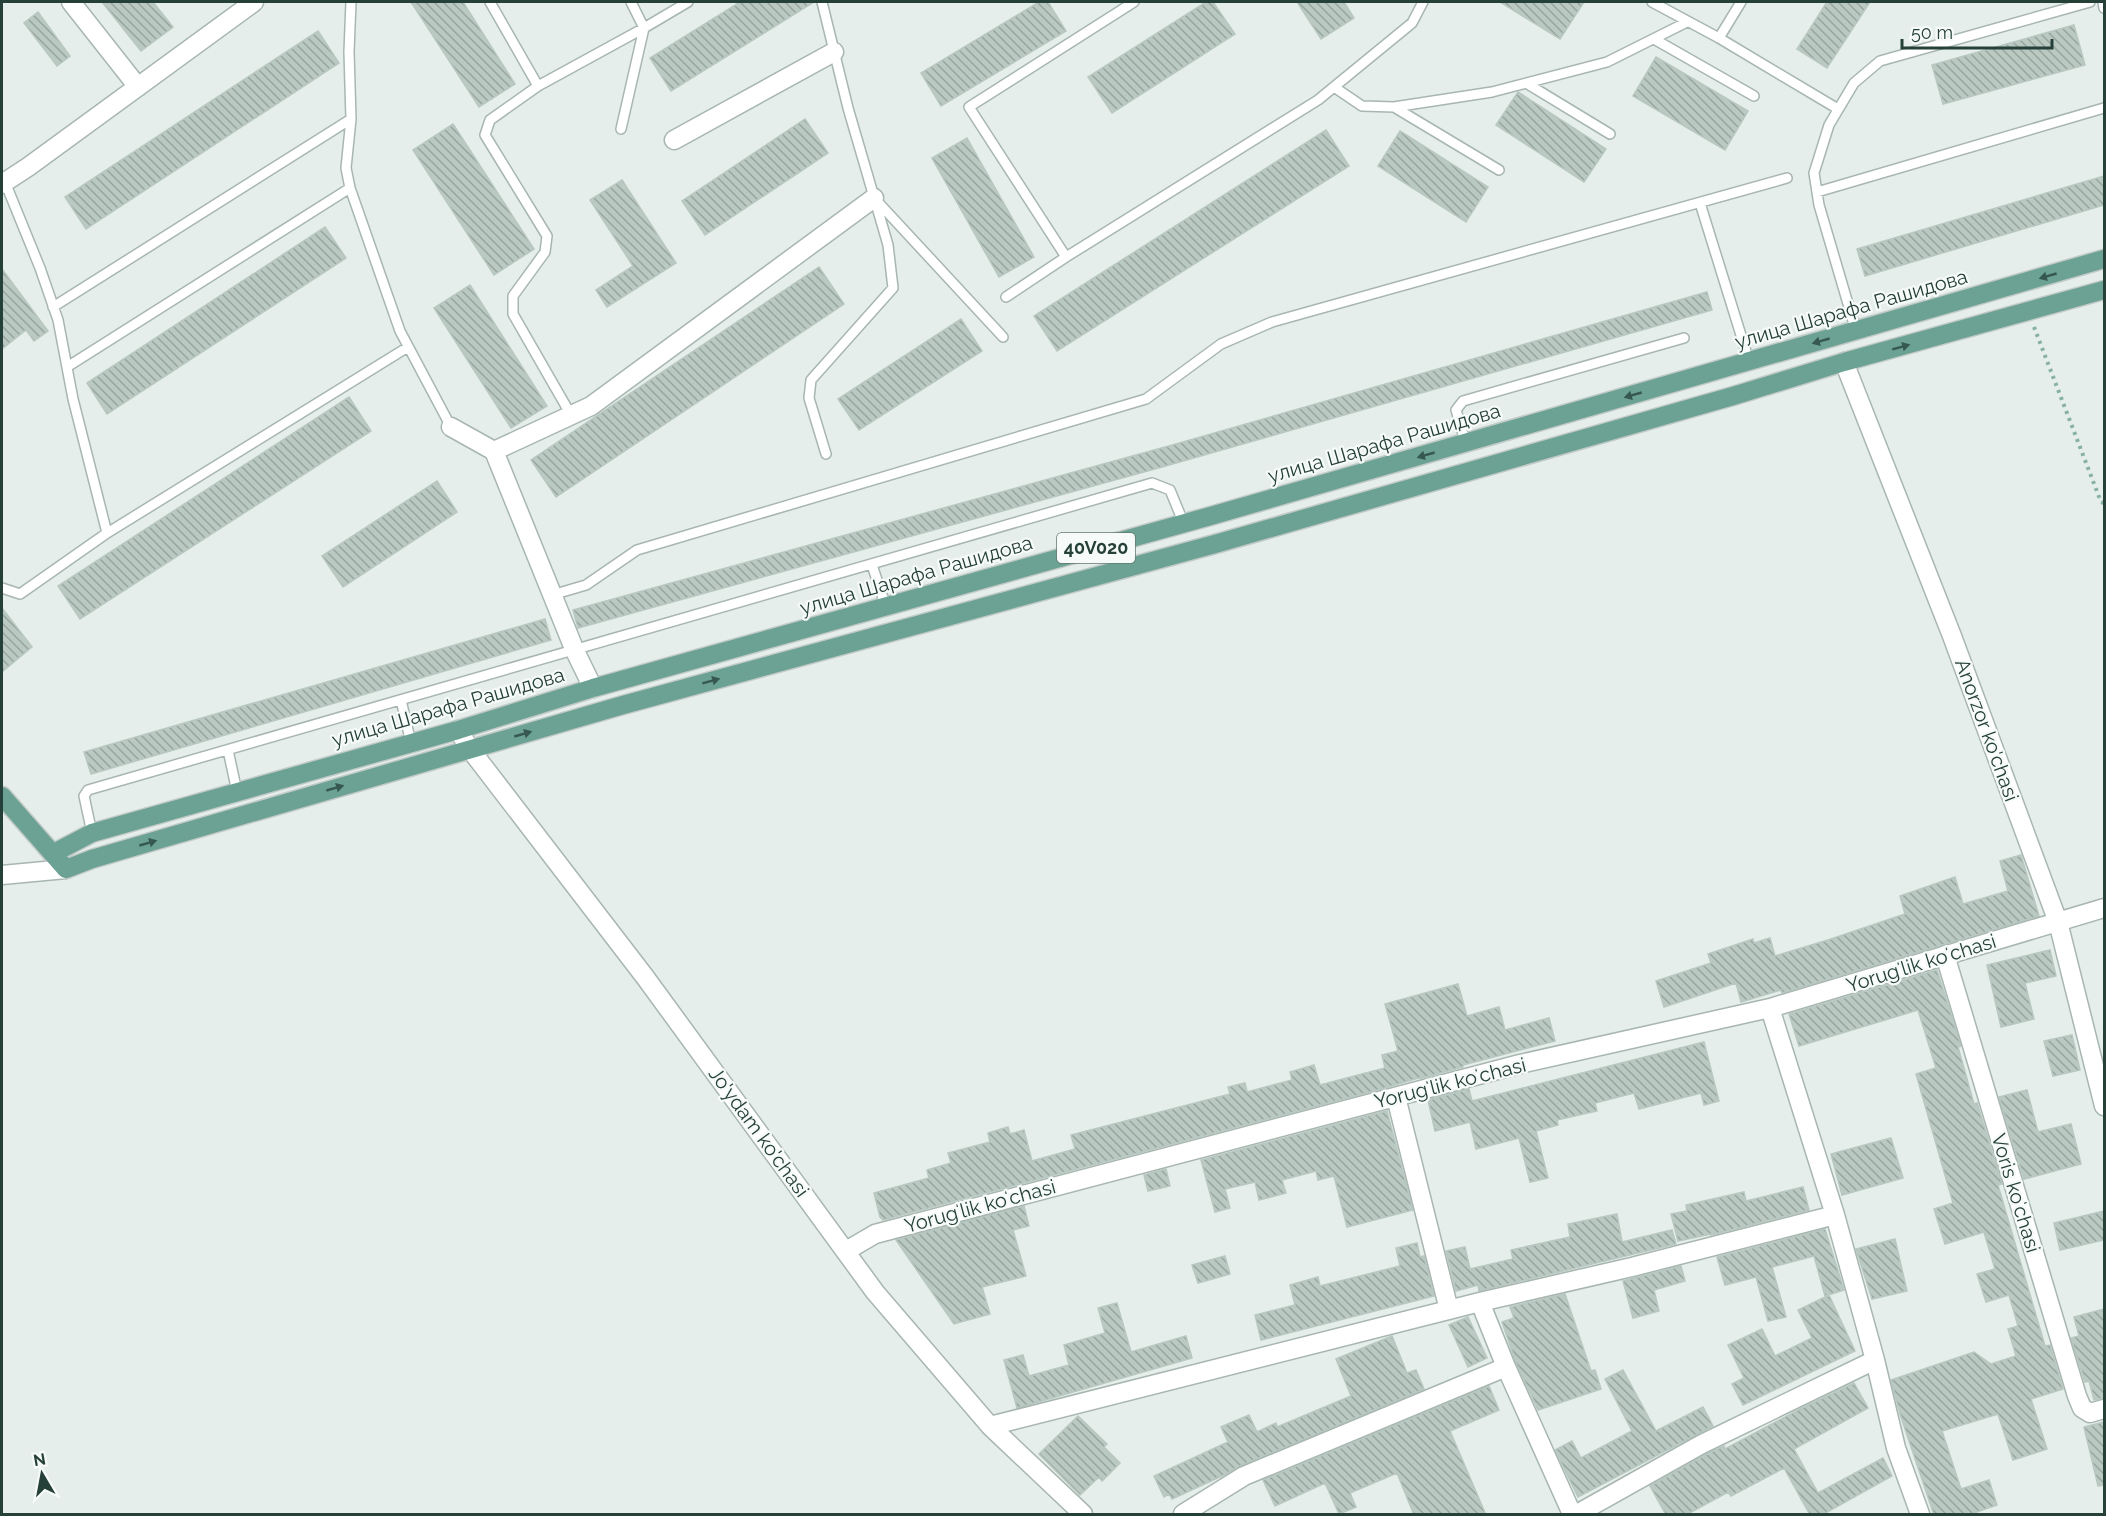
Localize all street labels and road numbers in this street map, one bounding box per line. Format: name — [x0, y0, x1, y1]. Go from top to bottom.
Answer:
street label: улица Шарафа Рашидова — [1732, 264, 1970, 354]
street label: улица Шарафа Рашидова — [1265, 398, 1503, 488]
street label: улица Шарафа Рашидова — [797, 530, 1035, 620]
road number: 40V020 — [1057, 533, 1135, 563]
street label: Anorzor ko'chasi — [1950, 656, 2024, 804]
street label: улица Шарафа Рашидова — [329, 662, 567, 752]
street label: Yorugʻlik koʻchasi — [1843, 929, 1999, 997]
street label: Yorugʻlik koʻchasi — [1372, 1053, 1528, 1113]
street label: Jo'ydam ko'chasi — [704, 1062, 814, 1202]
street label: Voris koʻchasi — [1987, 1131, 2045, 1255]
street label: Yorugʻlik koʻchasi — [902, 1174, 1058, 1238]

